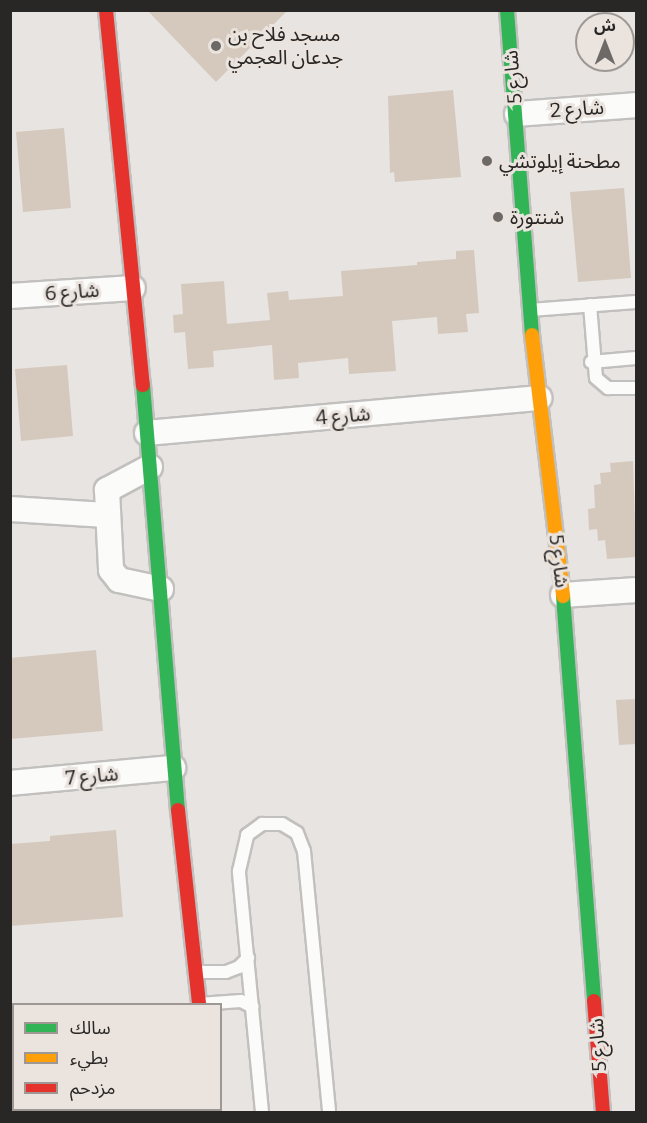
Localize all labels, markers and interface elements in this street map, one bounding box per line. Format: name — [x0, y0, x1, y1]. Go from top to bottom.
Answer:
north arrow — [575, 12, 635, 72]
text: ش — [594, 16, 616, 35]
place label: مسجد فلاح بن جدعان العجمي — [228, 22, 343, 69]
marker: مسجد فلاح بن جدعان العجمي — [209, 39, 223, 53]
street label: شارع 5 — [499, 49, 527, 105]
street label: شارع 2 — [549, 95, 605, 123]
place label: مطحنة إيلوتشي — [499, 149, 621, 173]
marker: مطحنة إيلوتشي — [480, 154, 494, 168]
place label: شنتورة — [510, 205, 564, 229]
marker: شنتورة — [491, 210, 505, 224]
street label: شارع 6 — [44, 278, 100, 306]
street label: شارع 4 — [315, 402, 371, 430]
street label: شارع 5 — [544, 533, 574, 589]
street label: شارع 7 — [65, 762, 119, 790]
legend — [12, 1003, 222, 1111]
text: سالك — [70, 1017, 111, 1039]
street label: شارع 5 — [584, 1017, 612, 1073]
text: بطيء — [70, 1047, 108, 1069]
text: مزدحم — [70, 1077, 115, 1099]

